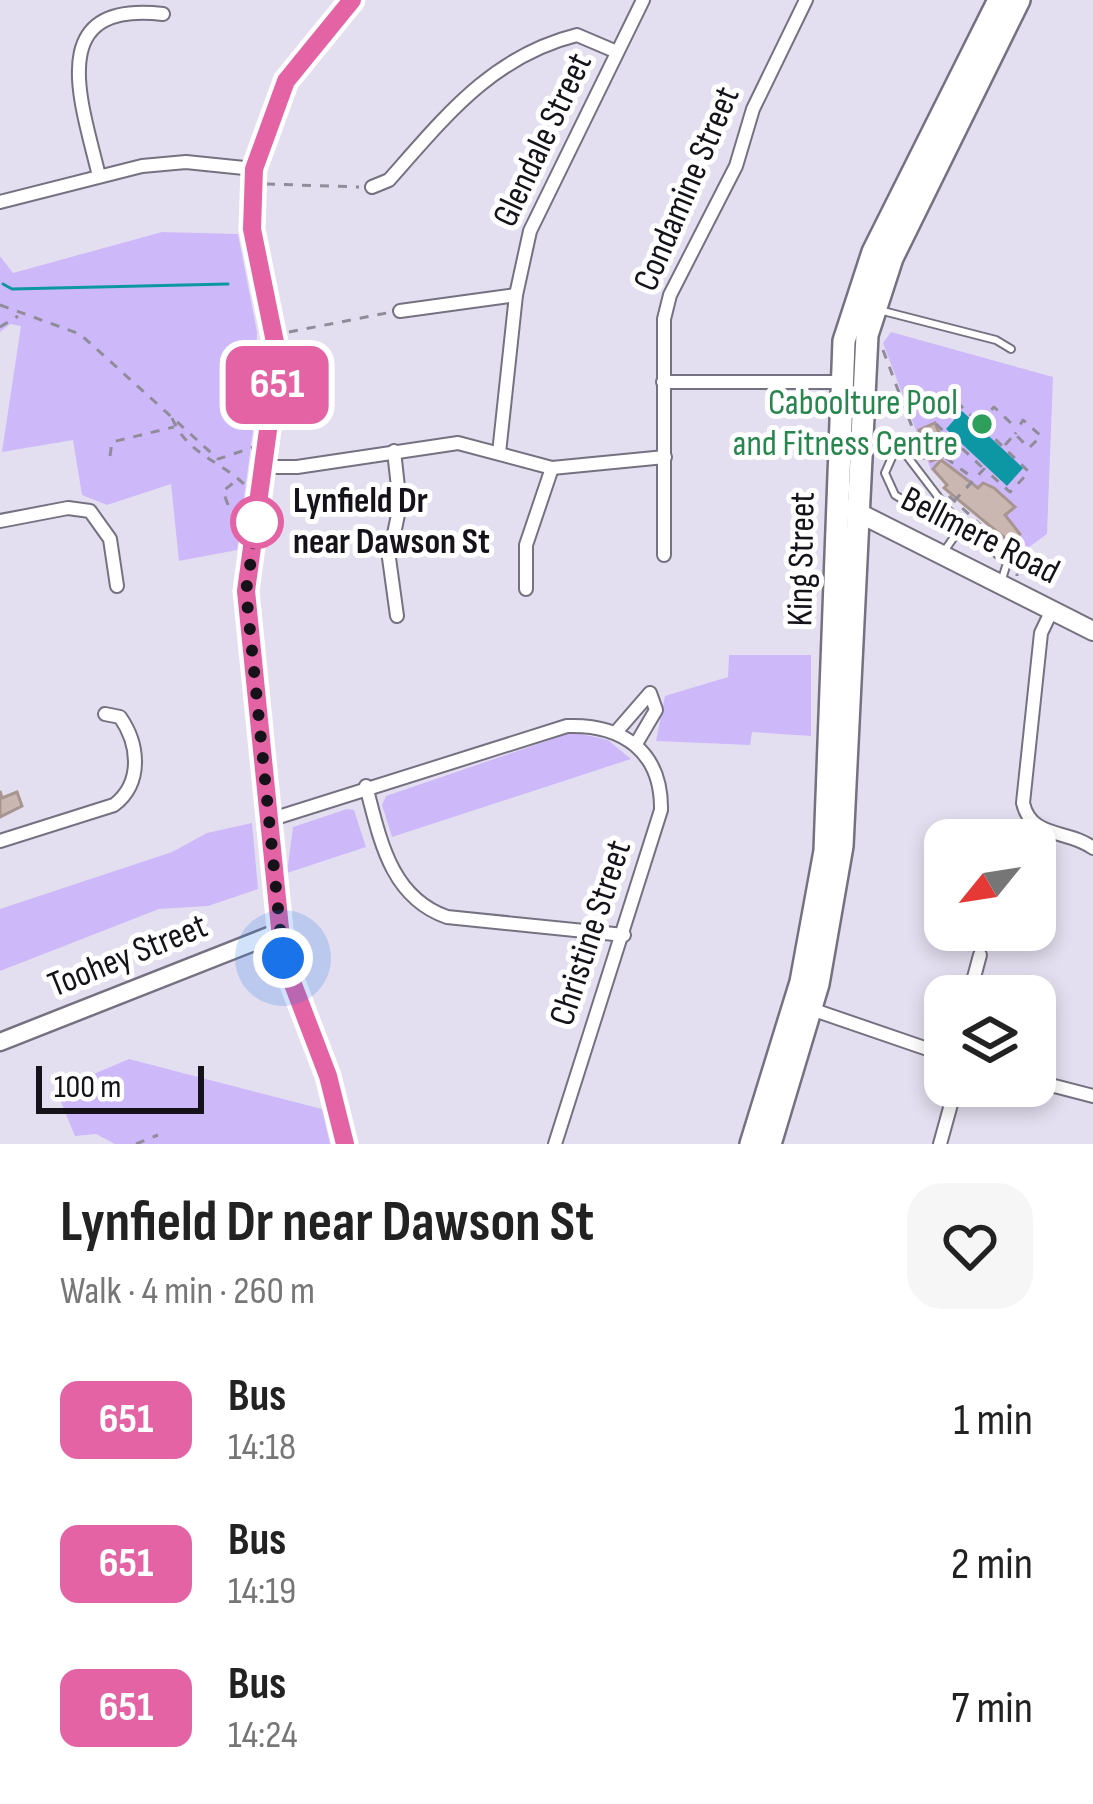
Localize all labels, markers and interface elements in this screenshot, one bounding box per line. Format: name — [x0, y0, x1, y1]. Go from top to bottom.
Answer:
street label: Glendale Street — [484, 46, 602, 234]
street label: Condamine Street — [625, 80, 749, 298]
line badge: 651 — [208, 346, 346, 424]
text: 651 — [250, 359, 304, 410]
place label: Caboolture Pool and Fitness Centre — [733, 382, 958, 466]
marker: Caboolture Pool and Fitness Centre — [969, 411, 995, 437]
street label: Bellmere Road — [894, 478, 1066, 594]
place label: Lynfield Dr near Dawson St — [293, 480, 490, 564]
street label: King Street — [779, 491, 825, 627]
marker: Lynfield Dr near Dawson St — [232, 497, 282, 547]
north arrow — [924, 819, 1056, 951]
map controls — [924, 819, 1056, 1107]
street label: Christine Street — [541, 835, 641, 1031]
street label: Toohey Street — [42, 905, 214, 1007]
your location — [253, 928, 313, 988]
button: layers — [924, 975, 1056, 1107]
scale bar — [36, 1060, 204, 1113]
text: 100 m — [54, 1067, 121, 1107]
button: heart — [907, 1183, 1033, 1309]
text: Lynfield Dr near Dawson St — [60, 1189, 594, 1257]
text: Walk · 4 min · 260 m — [60, 1268, 315, 1315]
text: Bus — [228, 1369, 286, 1424]
text: 1 min — [954, 1393, 1033, 1448]
text: 651 — [99, 1394, 153, 1445]
text: 14:18 — [228, 1424, 296, 1471]
text: Bus — [228, 1513, 286, 1568]
text: 2 min — [951, 1537, 1033, 1592]
text: 651 — [99, 1538, 153, 1589]
text: 14:19 — [228, 1568, 296, 1615]
text: Bus — [228, 1657, 286, 1712]
text: 7 min — [951, 1681, 1033, 1736]
text: 651 — [99, 1682, 153, 1733]
text: 14:24 — [228, 1712, 297, 1759]

